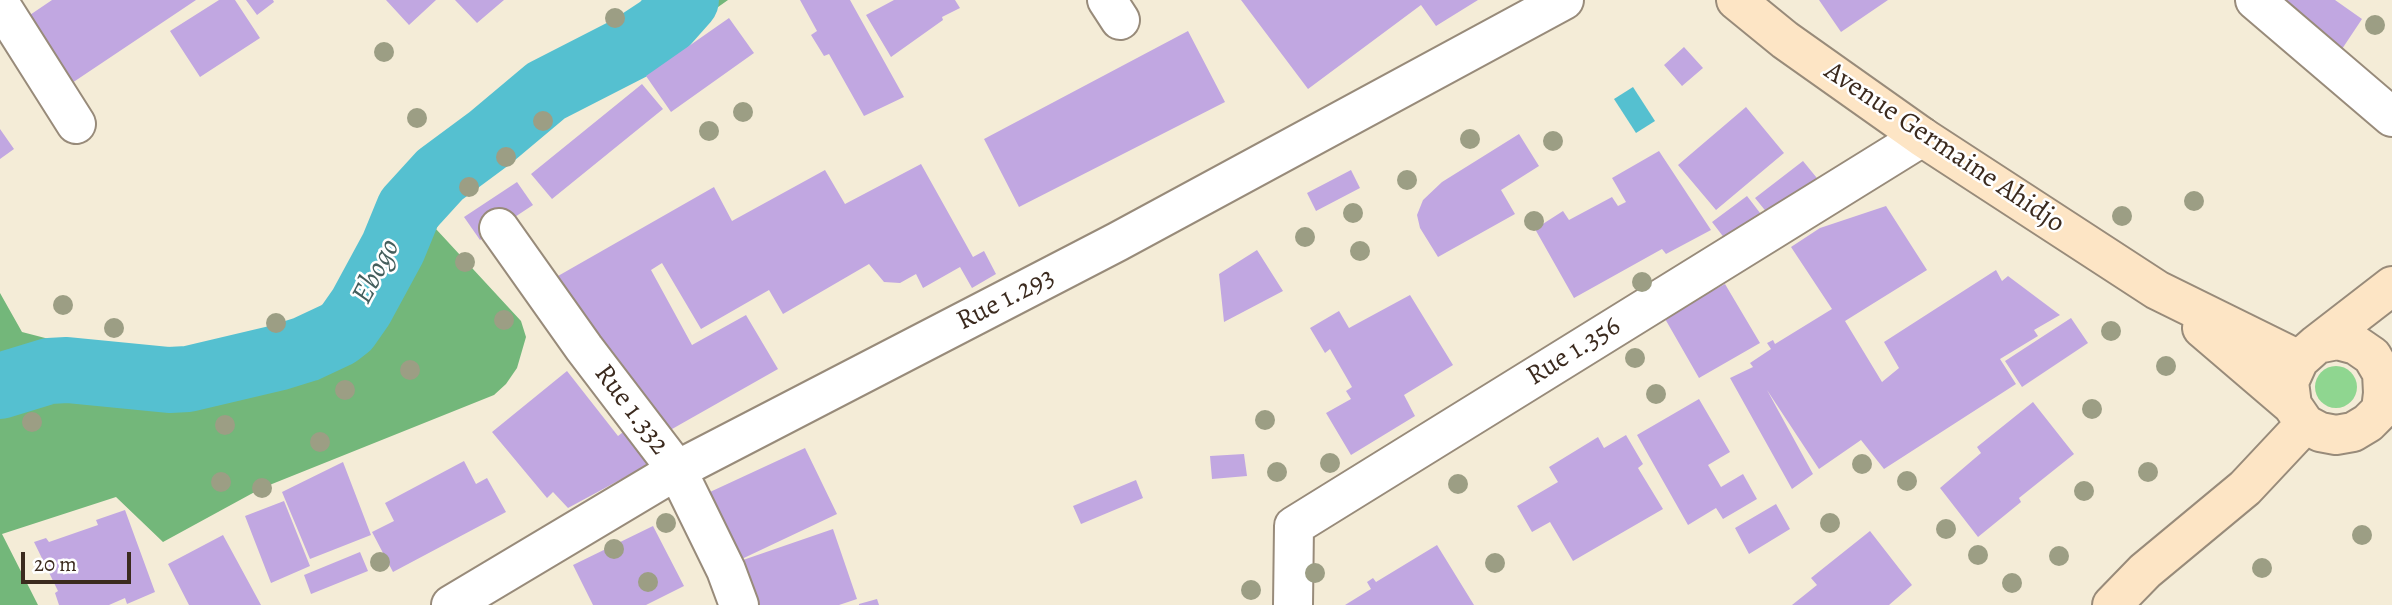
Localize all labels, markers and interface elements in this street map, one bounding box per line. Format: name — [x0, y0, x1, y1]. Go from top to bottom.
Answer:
street label: Avenue Germaine Ahidjo — [1817, 55, 2071, 241]
water label: Ebogo — [345, 233, 409, 311]
street label: Rue 1.293 — [951, 261, 1061, 339]
street label: Rue 1.356 — [1521, 310, 1627, 394]
street label: Rue 1.332 — [586, 358, 676, 462]
scale bar — [24, 538, 135, 582]
text: 20 m — [34, 550, 77, 578]

